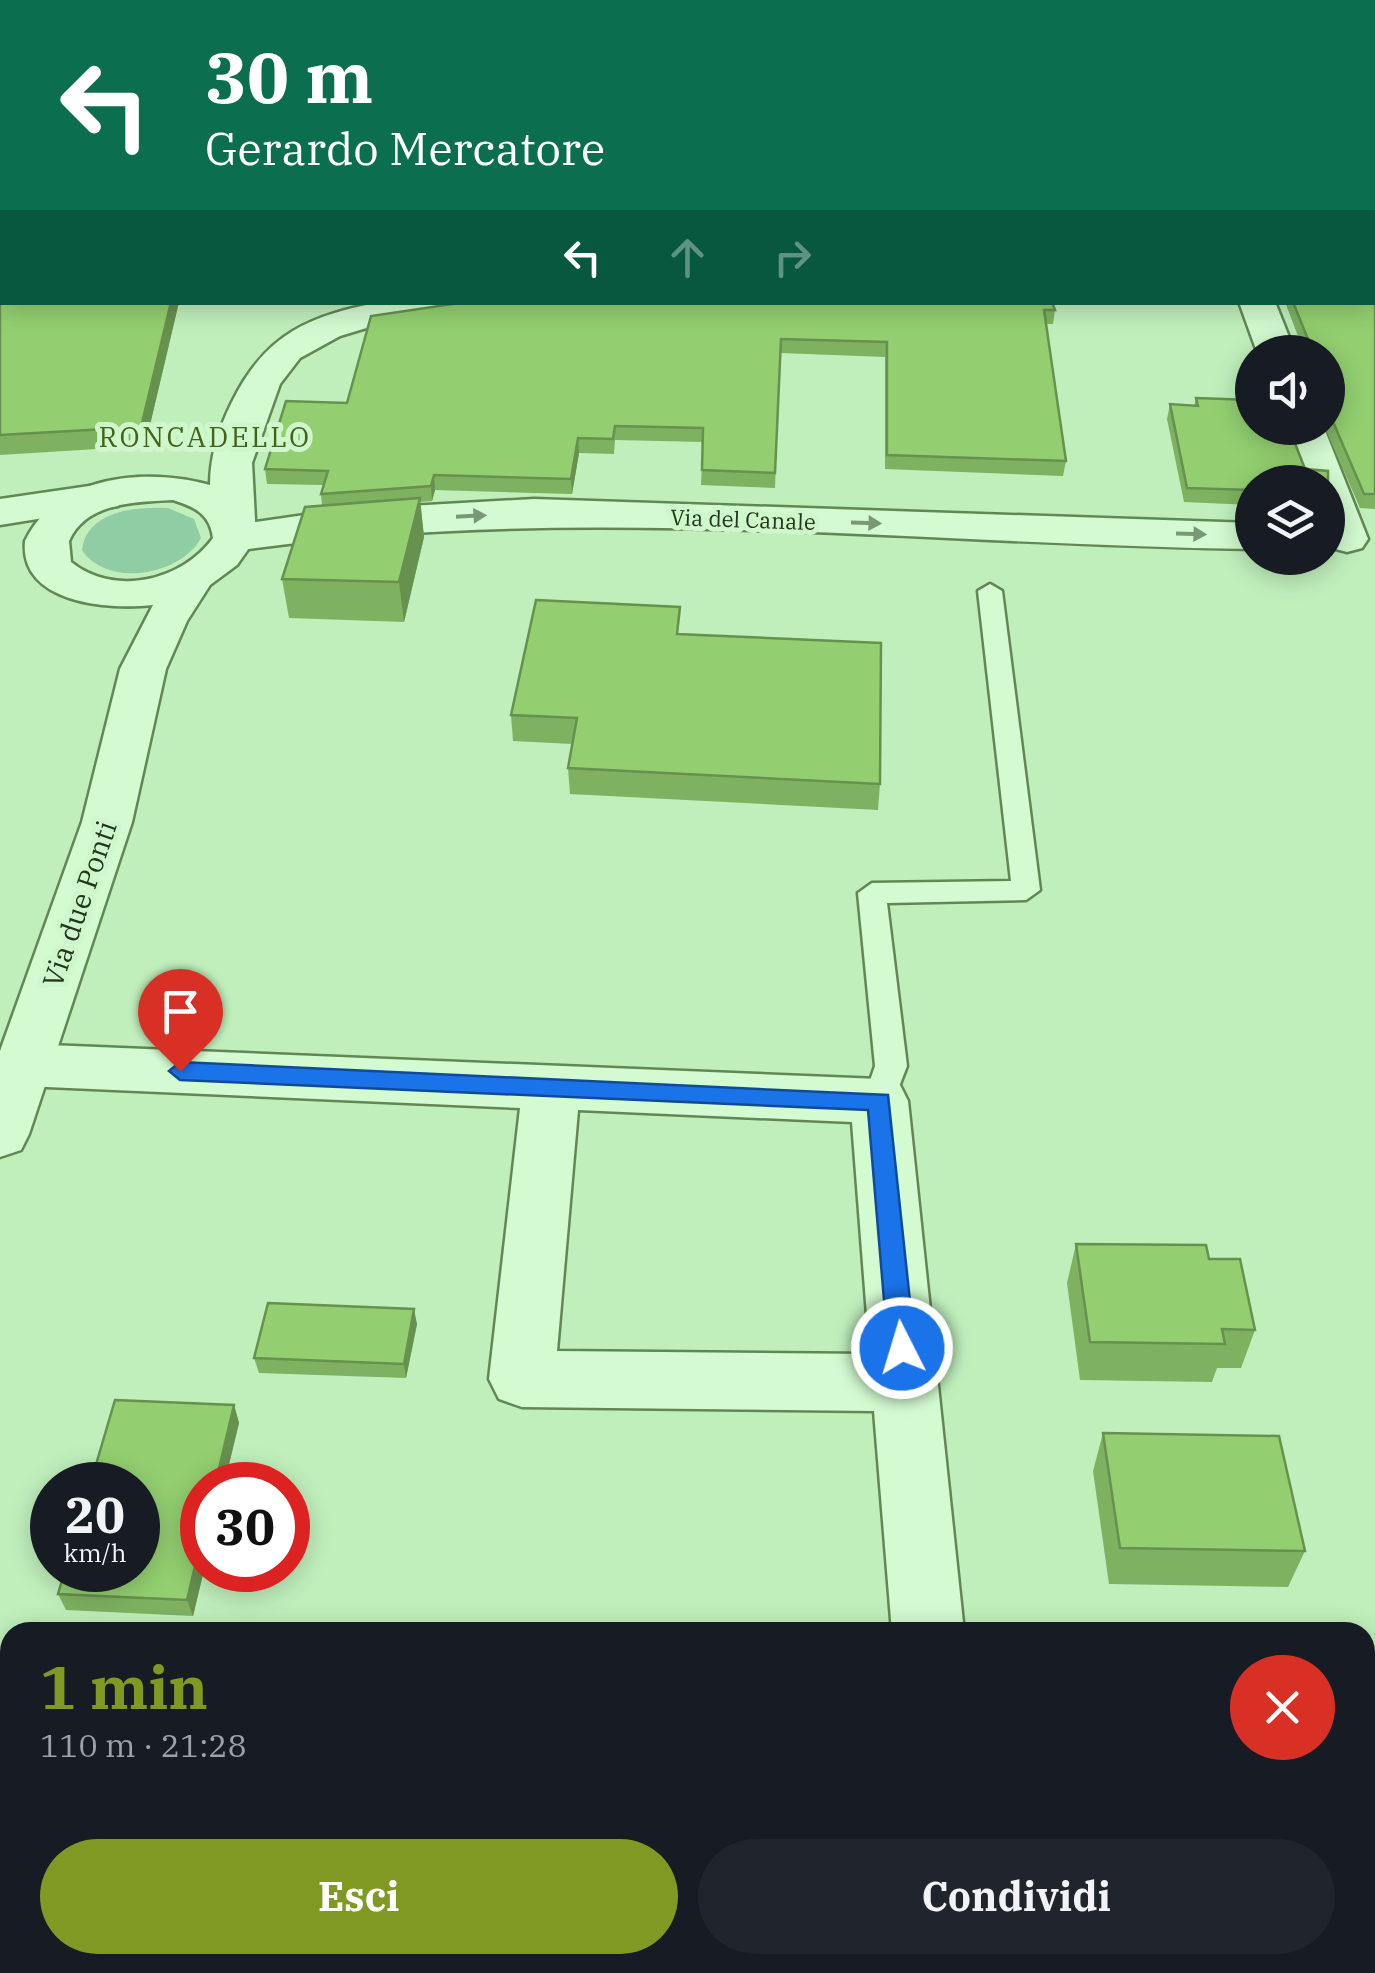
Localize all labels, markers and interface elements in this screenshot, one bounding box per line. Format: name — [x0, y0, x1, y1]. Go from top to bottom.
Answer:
text: 30 m — [205, 31, 373, 122]
icon: left — [40, 40, 170, 170]
text: Gerardo Mercatore — [205, 119, 605, 177]
icon: left — [555, 230, 610, 285]
icon: ahead — [660, 230, 715, 285]
icon: right — [765, 230, 820, 285]
map controls — [1235, 335, 1345, 575]
button: sound — [1235, 335, 1345, 445]
district label: RONCADELLO — [99, 418, 311, 455]
button: layers — [1235, 465, 1345, 575]
street label: Via del Canale — [670, 502, 816, 536]
one-way arrow — [456, 508, 488, 524]
one-way arrow — [850, 516, 882, 532]
one-way arrow — [1175, 527, 1207, 543]
street label: Via due Ponti — [33, 816, 125, 992]
pin — [138, 969, 223, 1072]
icon: arrive — [153, 984, 208, 1039]
position arrow — [850, 1296, 954, 1400]
speed limit sign: 30 — [180, 1462, 310, 1592]
text: 20 — [65, 1482, 125, 1547]
text: km/h — [63, 1536, 127, 1569]
text: 1 min — [40, 1647, 208, 1726]
button: close — [1230, 1655, 1335, 1760]
text: 110 m · 21:28 — [40, 1724, 247, 1766]
button: Esci — [40, 1839, 678, 1954]
button: Condividi — [698, 1839, 1335, 1954]

